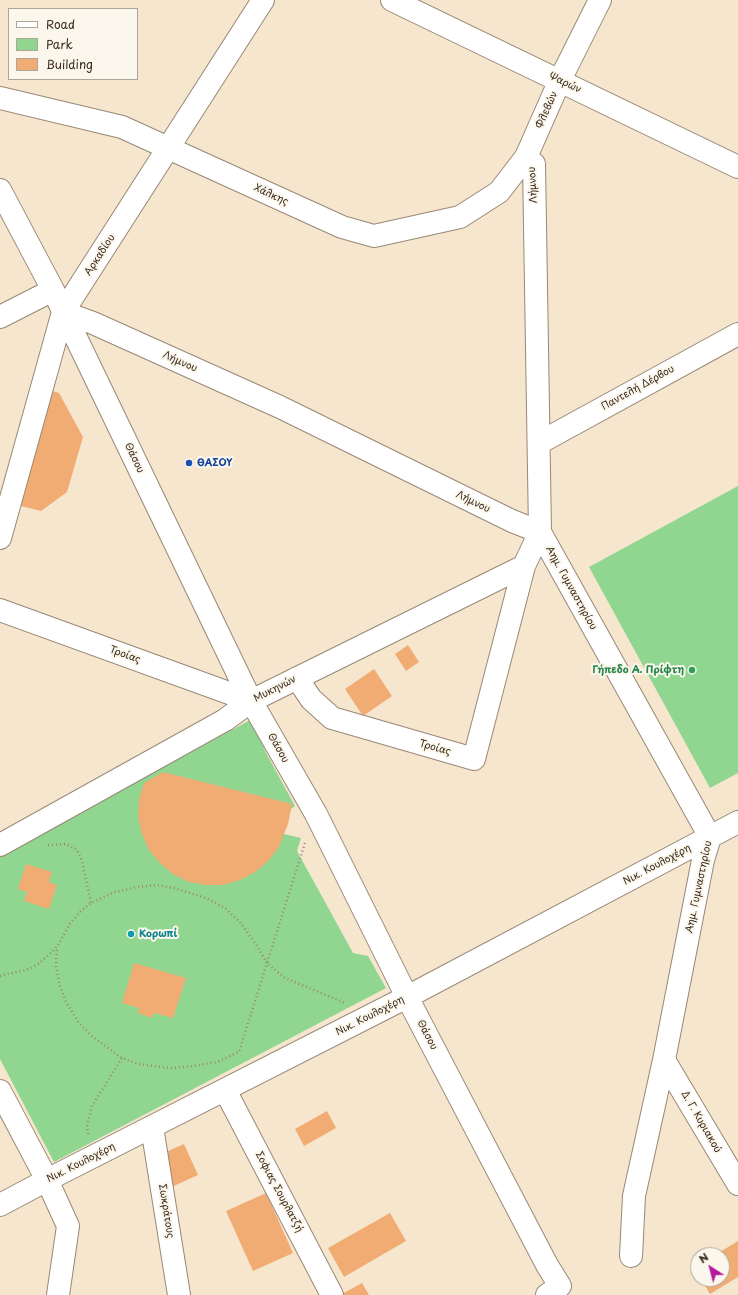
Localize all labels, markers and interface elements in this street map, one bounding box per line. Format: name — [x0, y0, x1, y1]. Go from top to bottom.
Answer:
legend — [8, 8, 138, 80]
text: Road — [46, 15, 75, 33]
text: Park — [46, 35, 73, 53]
text: Building — [46, 55, 93, 73]
street label: Ψαρών — [547, 70, 583, 96]
street label: Φλεβών — [533, 89, 561, 131]
street label: Λήμνου — [526, 167, 540, 203]
street label: Χάλκης — [252, 182, 290, 208]
street label: Αρκαδίου — [82, 232, 118, 278]
street label: Λήμνου — [161, 349, 199, 375]
street label: Παντελή Δέρβου — [599, 363, 677, 413]
street label: Θάσου — [122, 441, 146, 475]
place label: ΘΑΣΟΥ — [197, 457, 232, 469]
marker: ΘΑΣΟΥ — [184, 458, 194, 468]
street label: Λήμνου — [454, 489, 492, 515]
street label: Αημ. Γυμναστηρίου — [543, 544, 599, 632]
street label: Τροίας — [108, 644, 142, 666]
place label: Γήπεδο Α. Πρίφτη — [592, 664, 684, 676]
marker: Γήπεδο Α. Πρίφτη — [687, 665, 697, 675]
street label: Μυκηνών — [252, 673, 298, 705]
street label: Θάσου — [265, 731, 291, 765]
street label: Τροίας — [418, 738, 452, 758]
street label: Αημ. Γυμναστηρίου — [683, 840, 715, 934]
street label: Νικ. Κουλοχέρη — [621, 842, 693, 888]
place label: Κορωπί — [139, 928, 177, 940]
marker: Κορωπί — [126, 929, 136, 939]
street label: Νικ. Κουλοχέρη — [334, 994, 406, 1038]
street label: Θάσου — [414, 1018, 440, 1052]
street label: Δ. Γ. Κυριακού — [678, 1089, 724, 1155]
street label: Νικ. Κουλοχέρη — [45, 1141, 117, 1185]
street label: Σοφιας Σουρλατζή — [253, 1150, 305, 1234]
street label: Σωκράτους — [156, 1183, 176, 1239]
north arrow — [690, 1247, 730, 1287]
text: N — [695, 1248, 712, 1267]

